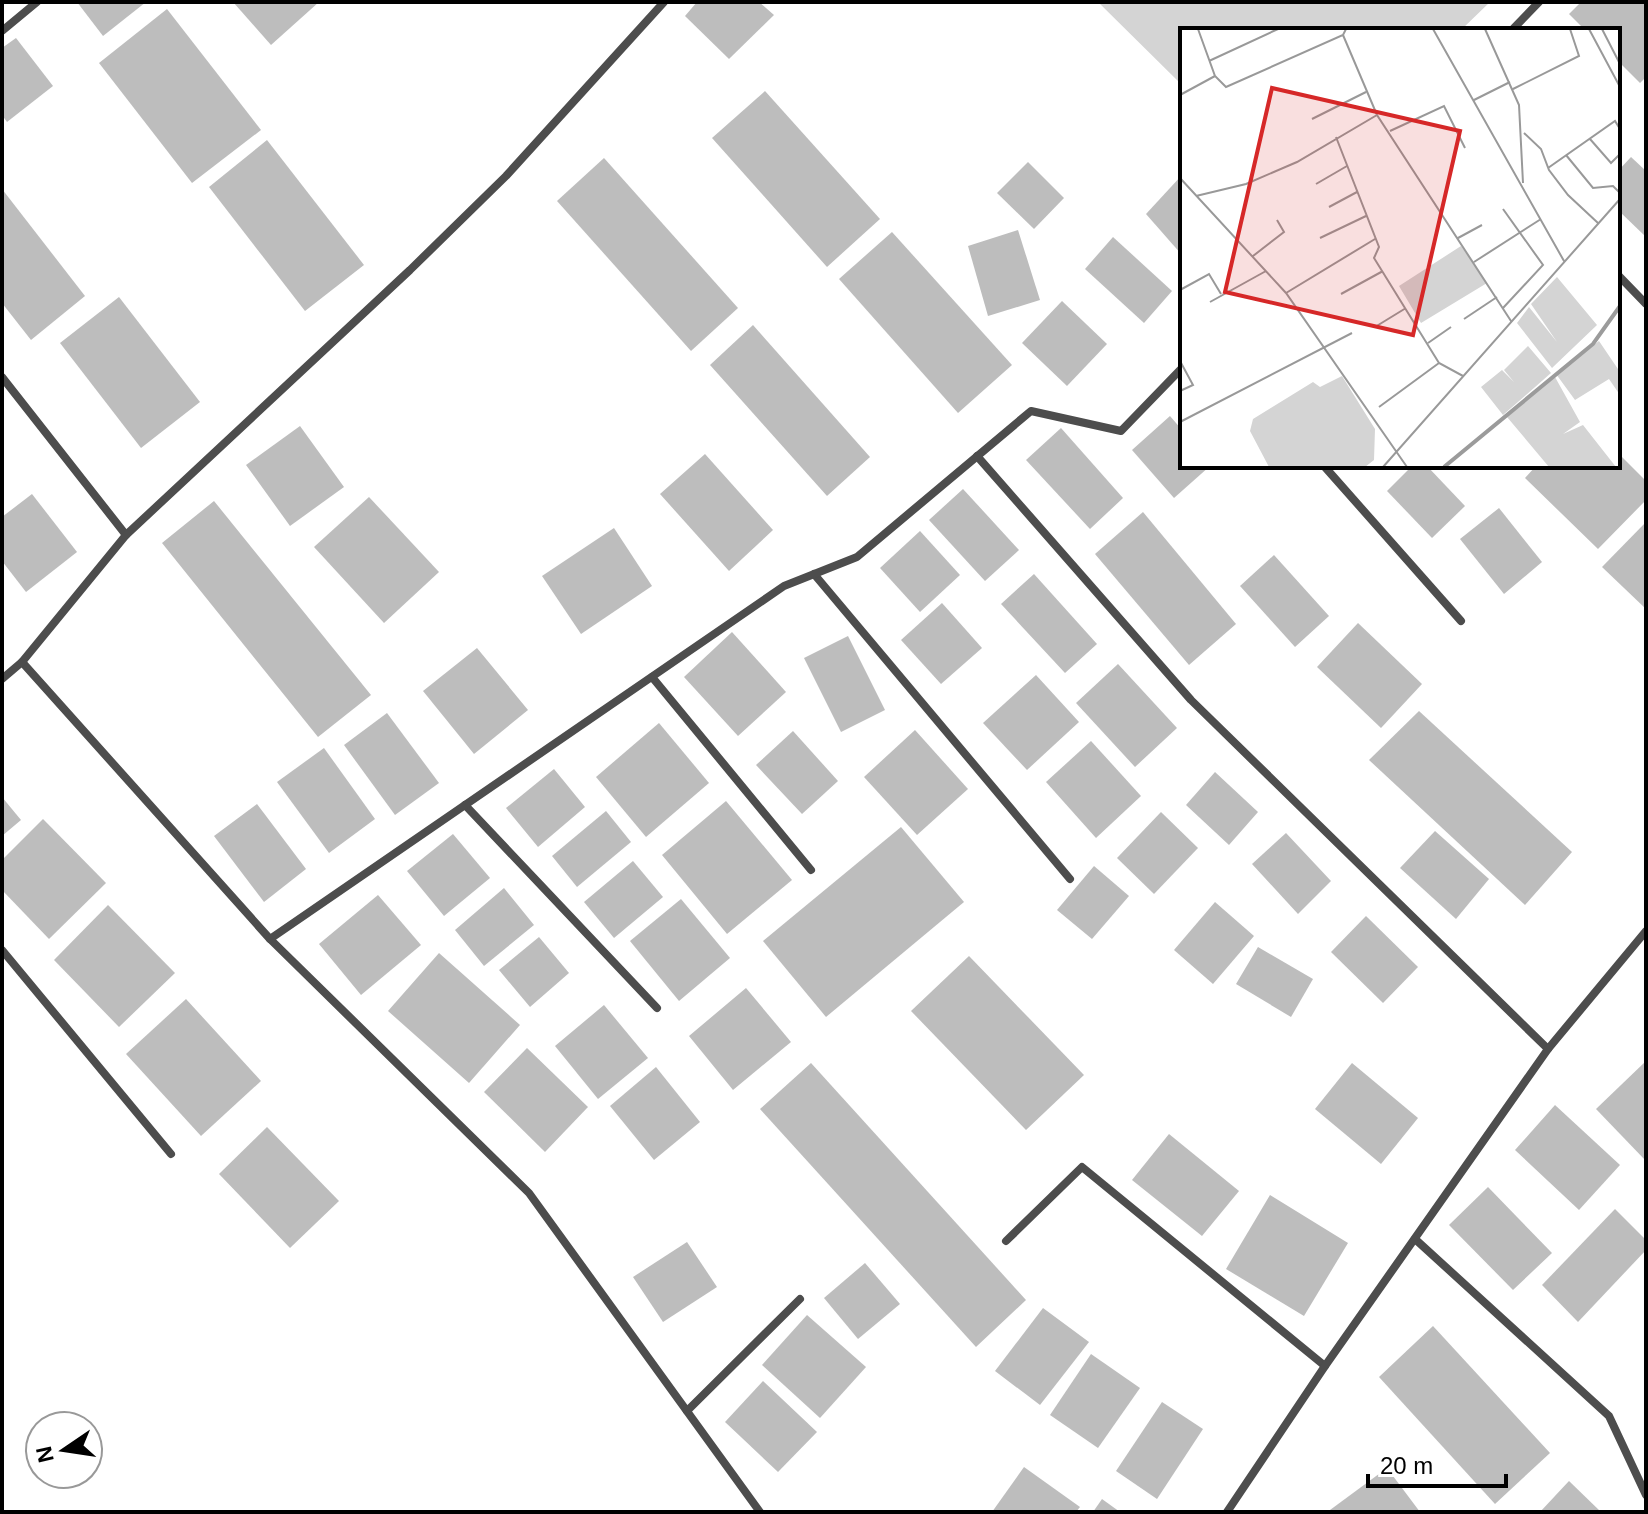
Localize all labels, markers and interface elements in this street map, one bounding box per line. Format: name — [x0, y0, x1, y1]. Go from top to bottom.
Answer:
inset map — [1180, 28, 1620, 468]
north arrow — [24, 1410, 104, 1490]
scale bar — [1368, 1438, 1506, 1488]
text: N — [31, 1444, 59, 1465]
text: 20 m — [1380, 1452, 1433, 1479]

